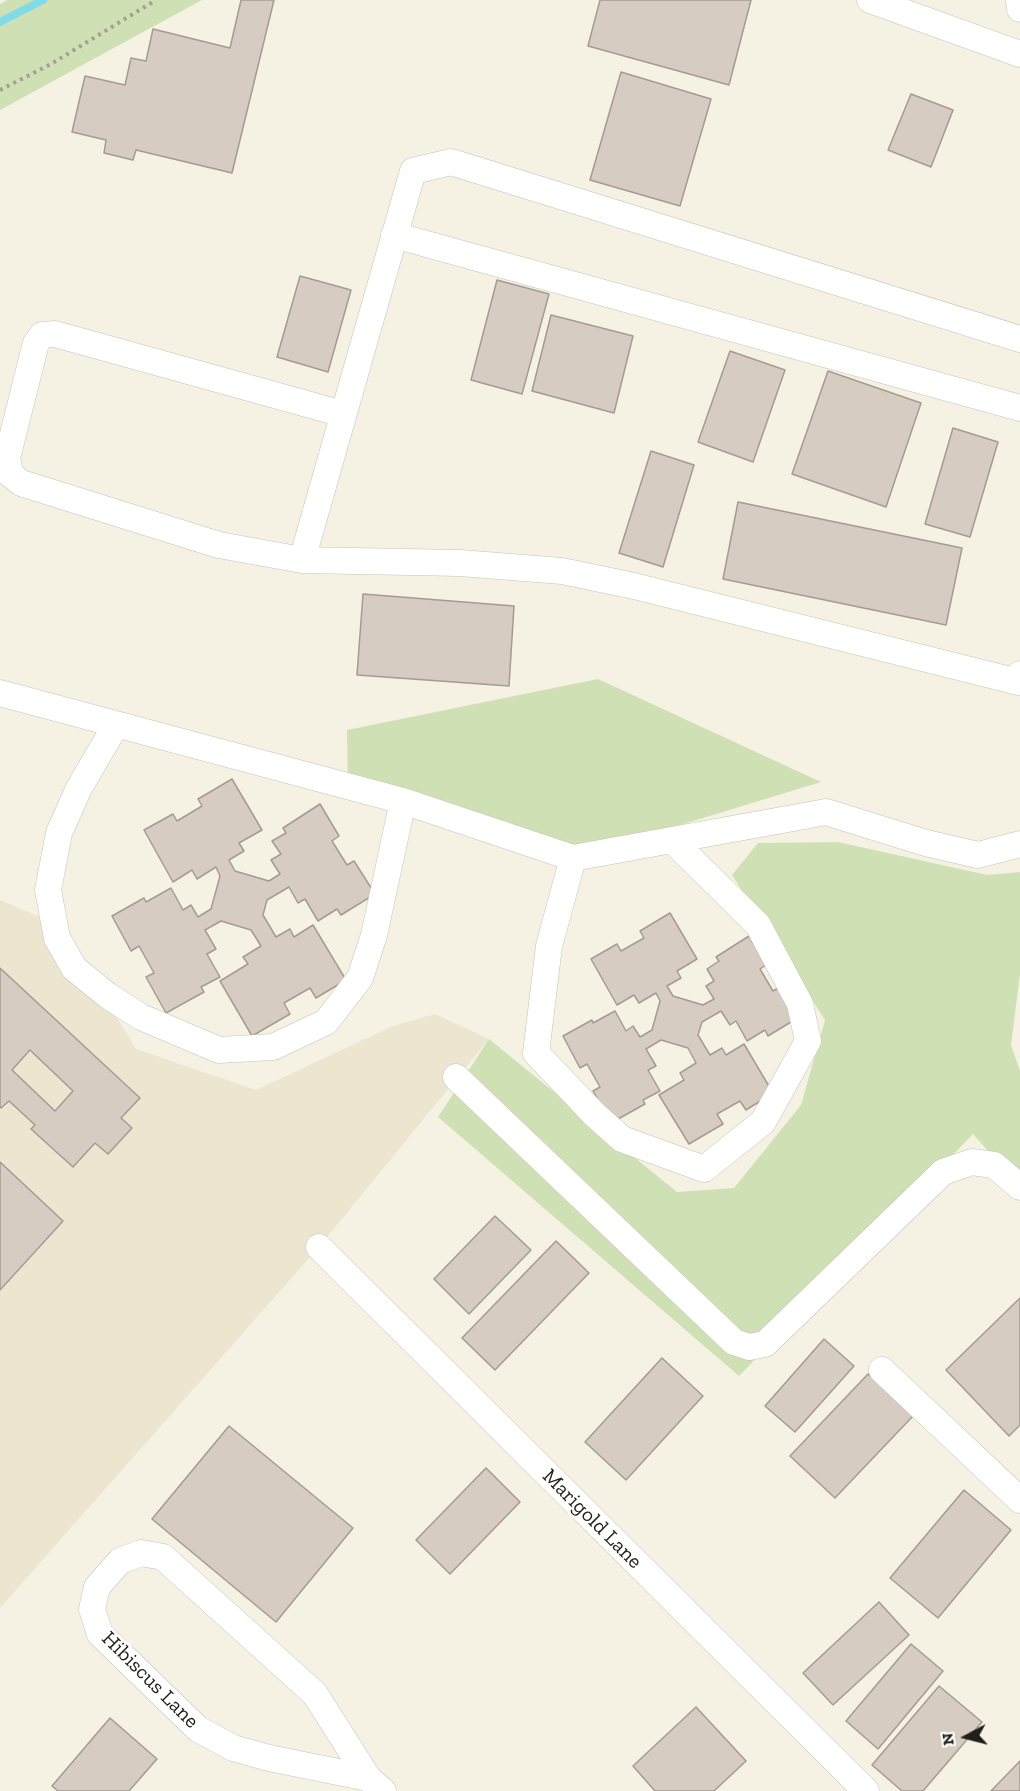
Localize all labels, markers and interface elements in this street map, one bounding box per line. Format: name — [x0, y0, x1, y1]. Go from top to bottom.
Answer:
street label: Marigold Lane — [537, 1464, 647, 1574]
street label: Hibiscus Lane — [96, 1626, 204, 1734]
north arrow — [936, 1707, 996, 1767]
text: N — [937, 1732, 958, 1746]

